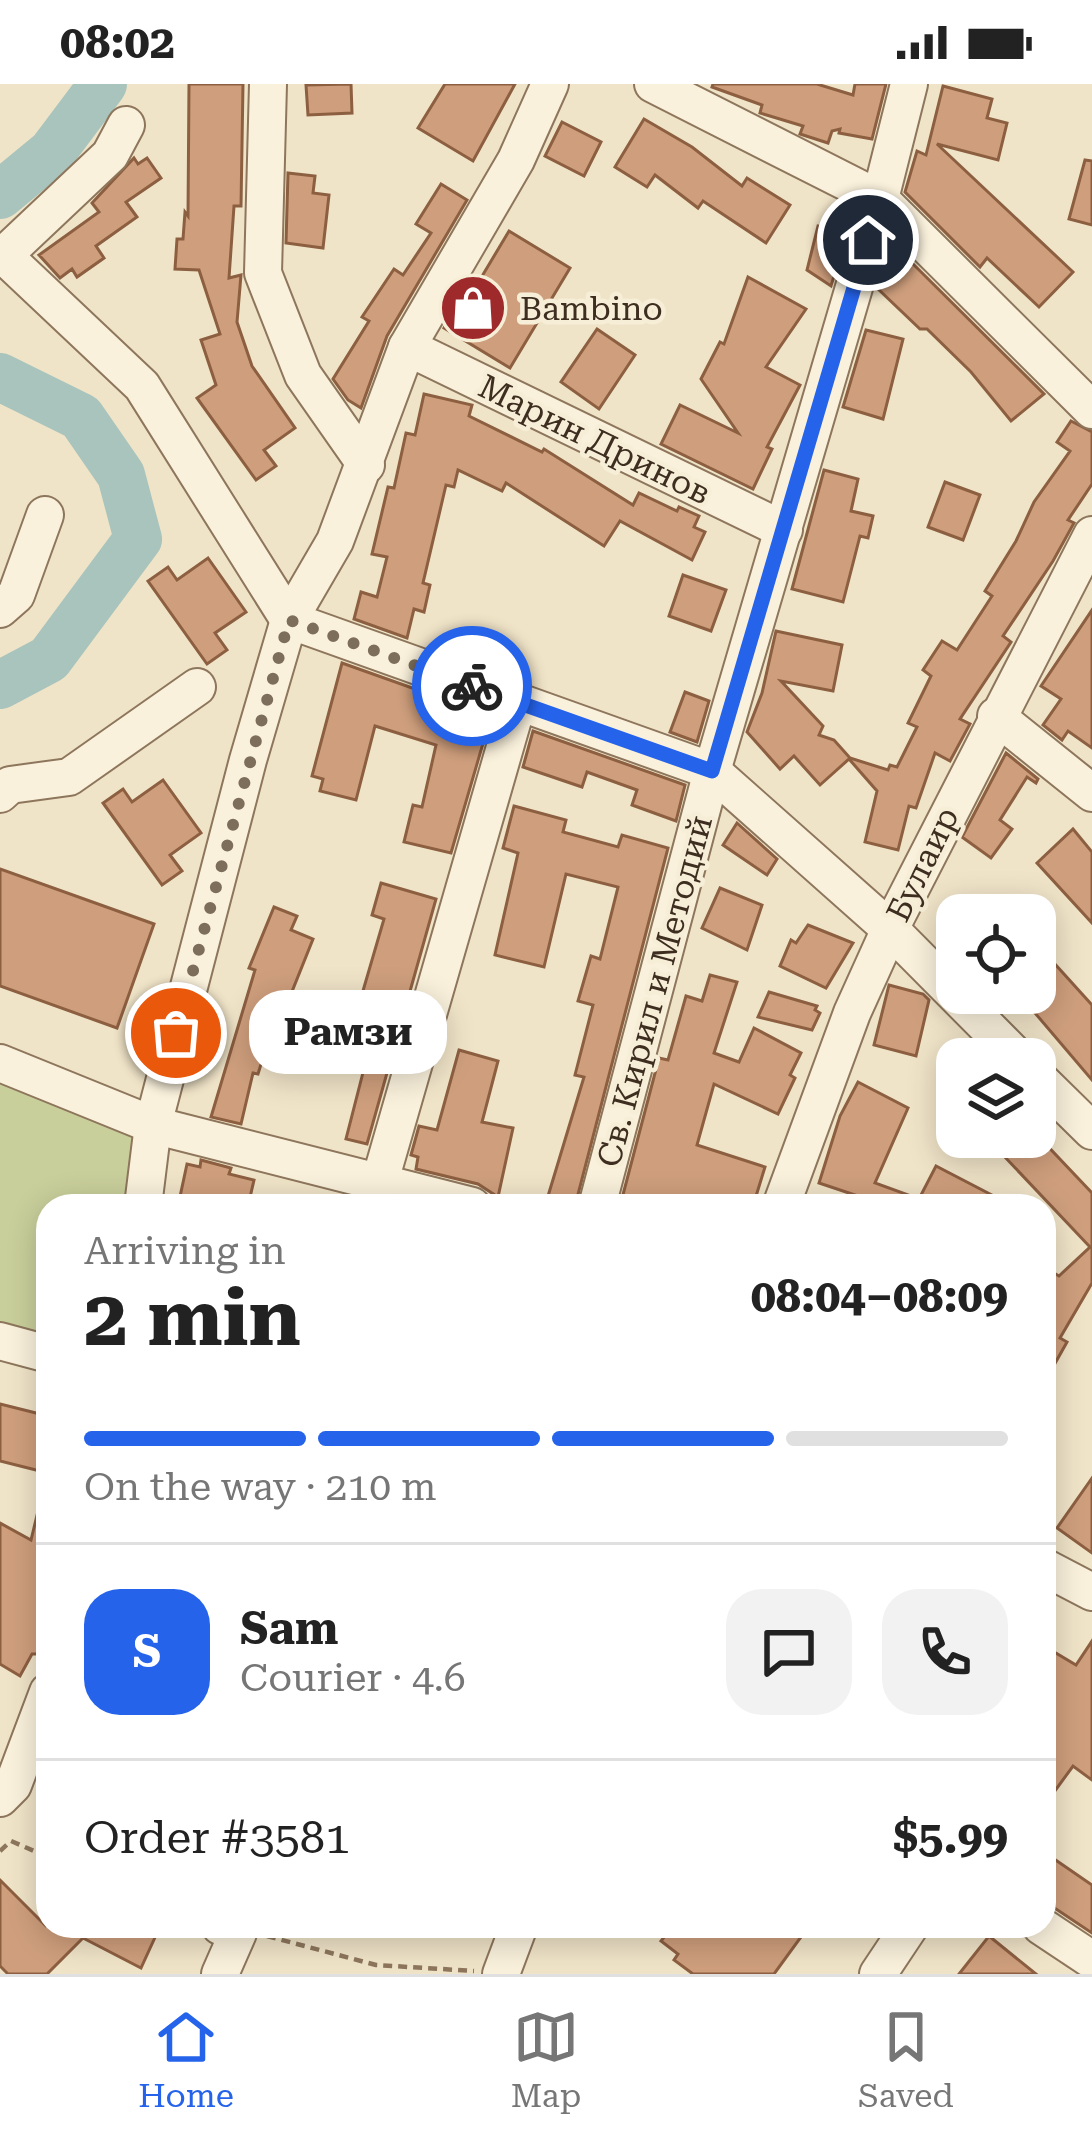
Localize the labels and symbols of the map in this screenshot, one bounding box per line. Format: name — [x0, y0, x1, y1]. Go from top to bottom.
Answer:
pin — [817, 189, 919, 291]
shop icon: Bambino — [438, 273, 508, 343]
place label: Bambino — [520, 289, 663, 328]
street label: Марин Дринов — [472, 366, 717, 512]
courier — [412, 626, 532, 746]
street label: Булаир — [878, 801, 967, 928]
street label: Св. Кирил и Методий — [589, 811, 720, 1171]
pin — [125, 982, 227, 1084]
callout: Рамзи — [248, 991, 446, 1075]

